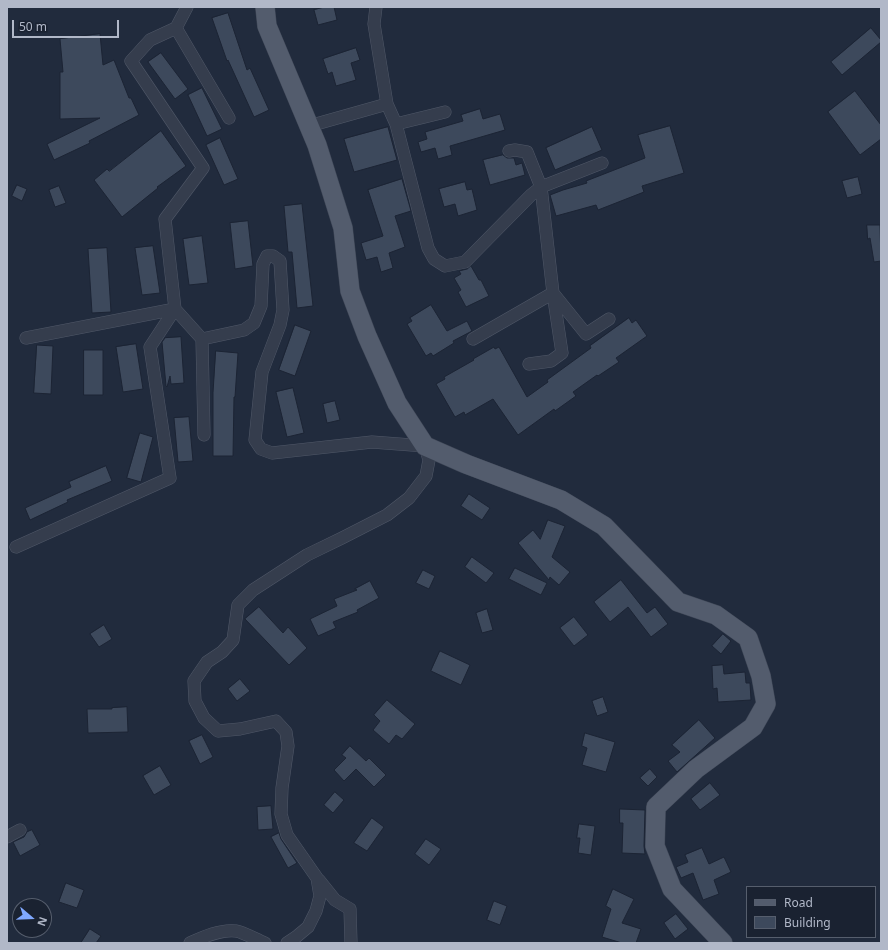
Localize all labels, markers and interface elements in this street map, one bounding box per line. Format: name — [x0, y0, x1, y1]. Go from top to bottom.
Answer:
scale bar — [14, 12, 121, 38]
text: 50 m — [19, 18, 47, 35]
legend — [746, 886, 876, 938]
text: Road — [784, 894, 813, 911]
north arrow — [12, 898, 52, 938]
text: Building — [784, 914, 831, 931]
text: N — [34, 915, 51, 928]

